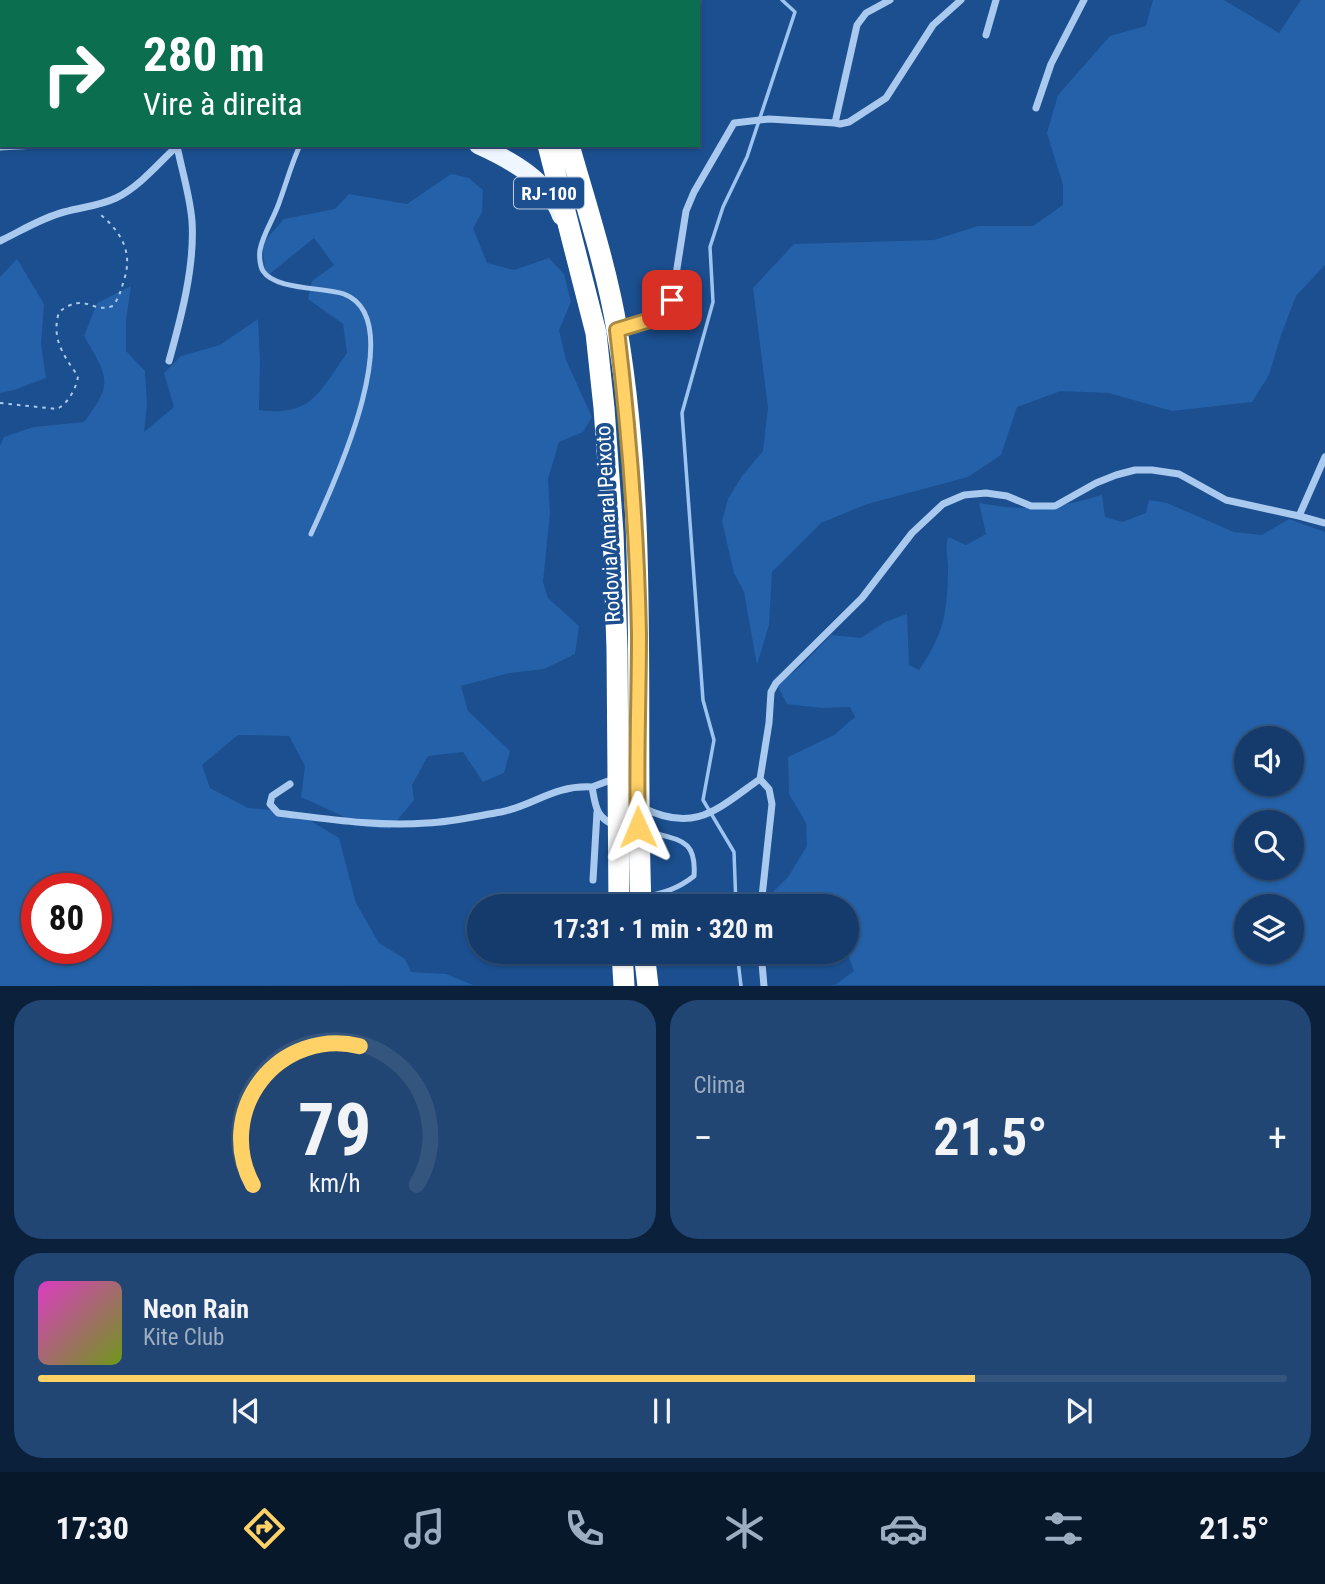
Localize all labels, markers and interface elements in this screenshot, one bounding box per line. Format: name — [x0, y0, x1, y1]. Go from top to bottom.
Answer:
text: 280 m — [143, 26, 265, 83]
icon: right — [28, 28, 119, 119]
text: Vire à direita — [143, 85, 303, 123]
road number: RJ-100 — [514, 178, 584, 209]
pin — [642, 270, 702, 330]
icon: arrive — [653, 281, 691, 319]
street label: Rodovia Amaral Peixoto — [591, 425, 625, 623]
map controls — [1234, 726, 1304, 964]
button: sound — [1234, 726, 1304, 796]
position arrow — [601, 790, 675, 864]
button: search — [1234, 810, 1304, 880]
speed limit sign: 80 — [21, 873, 112, 964]
button: layers — [1234, 894, 1304, 964]
text: 17:31 · 1 min · 320 m — [553, 914, 773, 944]
text: Clima — [694, 1072, 745, 1099]
text: 79 — [298, 1088, 372, 1174]
text: 21.5° — [933, 1107, 1047, 1168]
text: − — [694, 1116, 713, 1160]
text: + — [1268, 1116, 1287, 1160]
text: km/h — [309, 1169, 360, 1198]
text: Neon Rain — [143, 1294, 249, 1324]
text: Kite Club — [143, 1324, 224, 1351]
icon: previous — [227, 1392, 265, 1430]
icon: pause — [643, 1392, 681, 1430]
icon: next — [1060, 1392, 1098, 1430]
icon: directions — [240, 1504, 289, 1553]
icon: music — [400, 1504, 449, 1553]
icon: phone — [560, 1504, 609, 1553]
icon: climate — [720, 1504, 769, 1553]
icon: car — [879, 1504, 928, 1553]
icon: filters — [1039, 1504, 1088, 1553]
text: 17:30 — [55, 1509, 129, 1547]
text: 21.5° — [1199, 1509, 1269, 1547]

